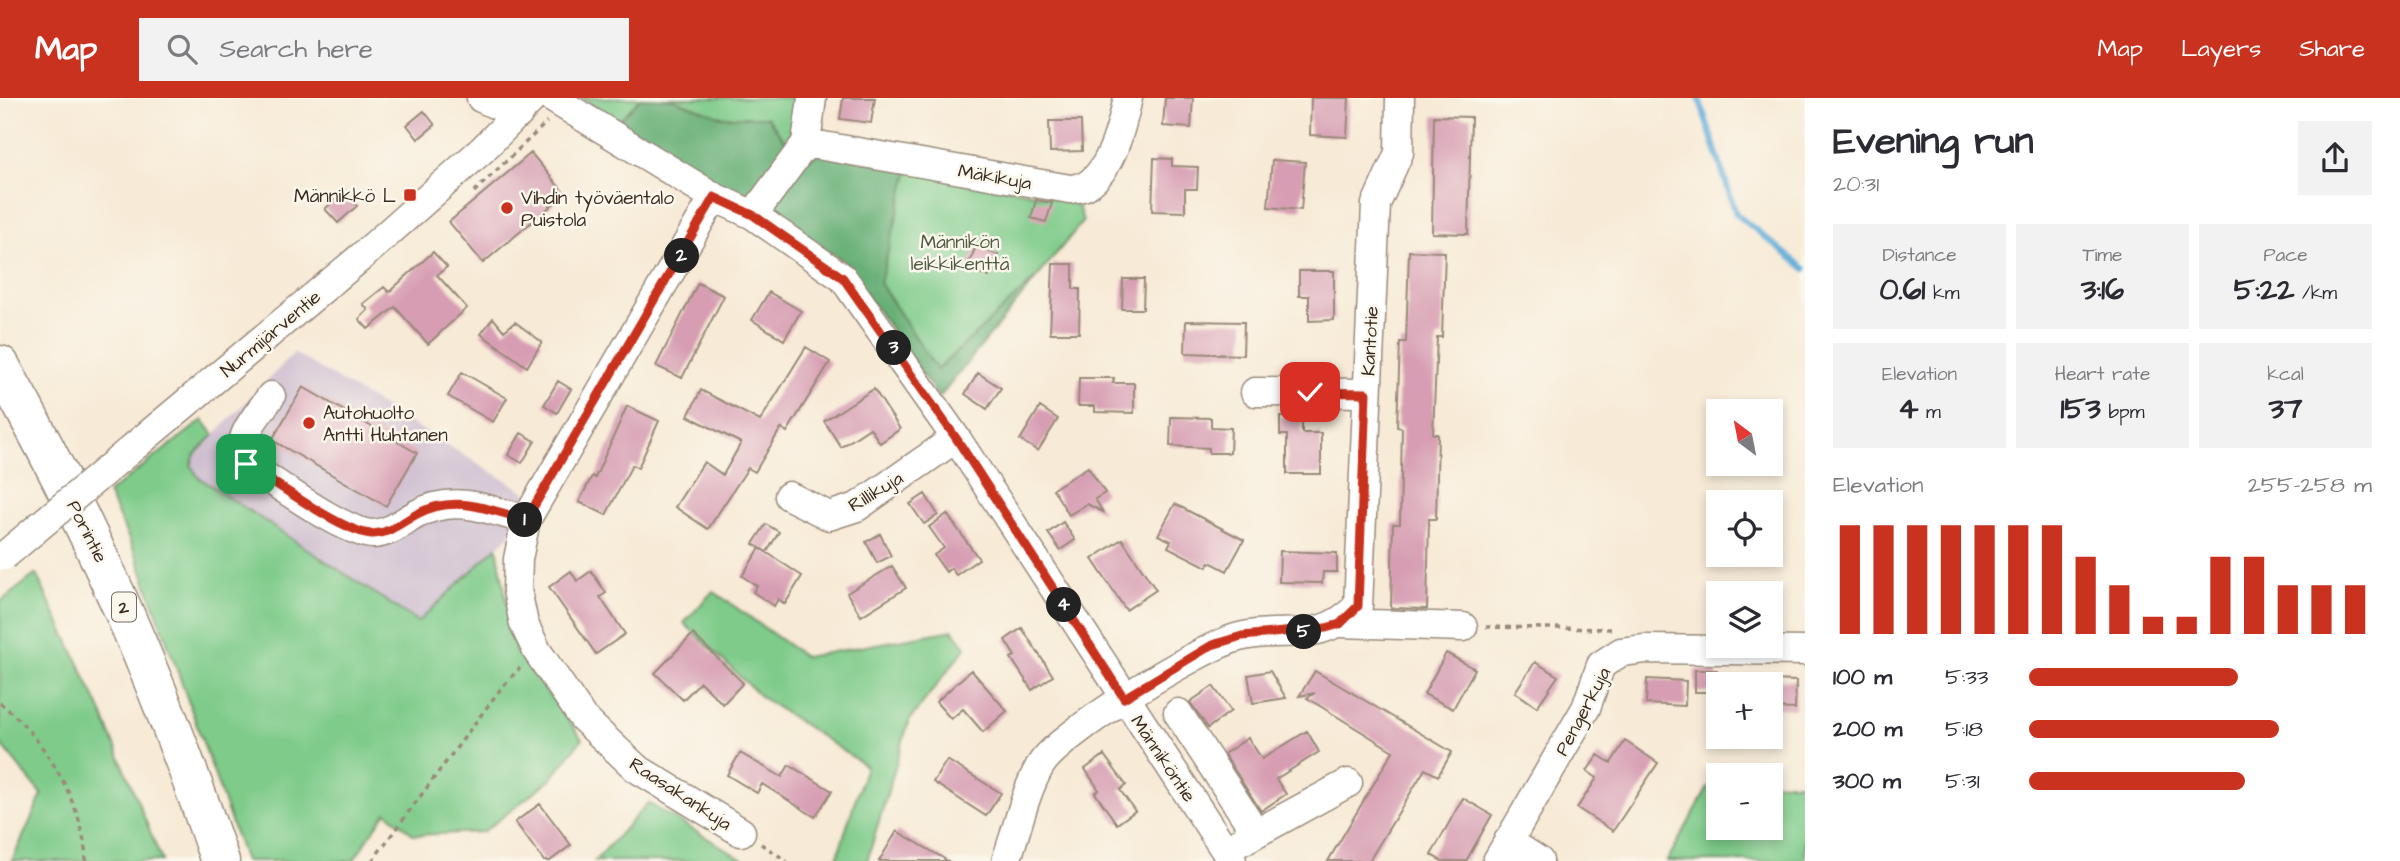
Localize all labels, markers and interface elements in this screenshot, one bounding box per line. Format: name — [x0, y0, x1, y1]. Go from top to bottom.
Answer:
search box — [139, 18, 629, 81]
text: Map — [35, 26, 97, 72]
icon: search — [163, 30, 201, 68]
text: Search here — [219, 31, 373, 67]
text: Map — [2098, 32, 2143, 66]
text: Layers — [2181, 32, 2261, 66]
text: Share — [2299, 32, 2365, 66]
text: Evening run — [1833, 116, 2034, 168]
button: share — [2298, 121, 2372, 195]
street label: Mäkikuja — [956, 158, 1034, 197]
text: 20:31 — [1833, 168, 1879, 200]
place label: Männikkö L — [294, 183, 396, 210]
place label: Vihdin työväentalo Puistola — [521, 185, 674, 234]
marker: Männikkö L — [402, 187, 418, 203]
marker: Vihdin työväentalo Puistola — [499, 200, 515, 216]
park label: Männikön leikkikenttä — [911, 229, 1010, 278]
pin: 2 — [664, 238, 700, 274]
text: 2 — [676, 242, 687, 269]
text: Distance — [1883, 242, 1956, 269]
text: Time — [2083, 242, 2122, 269]
text: Pace — [2263, 242, 2308, 269]
text: 0.61 — [1880, 269, 1925, 311]
text: 3:16 — [2081, 269, 2124, 311]
text: 5:22 — [2234, 269, 2294, 311]
text: km — [1925, 280, 1959, 307]
text: /km — [2294, 280, 2337, 307]
street label: Nurmijärventie — [215, 284, 327, 384]
street label: Kantotie — [1355, 305, 1386, 377]
pin: 3 — [876, 330, 912, 366]
text: 3 — [889, 334, 898, 361]
text: Elevation — [1882, 361, 1957, 388]
text: Heart rate — [2055, 361, 2150, 388]
text: kcal — [2267, 361, 2304, 388]
pin — [1280, 362, 1340, 422]
icon: check — [1291, 373, 1329, 411]
text: 4 — [1898, 388, 1919, 430]
text: 153 — [2061, 388, 2101, 430]
text: 37 — [2269, 388, 2302, 430]
north arrow — [1706, 399, 1783, 476]
map controls — [1706, 399, 1783, 840]
text: m — [1919, 399, 1941, 426]
text: bpm — [2101, 399, 2144, 426]
place label: Autohuolto Antti Huhtanen — [323, 400, 448, 449]
marker: Autohuolto Antti Huhtanen — [301, 415, 317, 431]
pin — [216, 434, 276, 494]
icon: arrive — [227, 445, 265, 483]
street label: Rillikuja — [843, 465, 909, 519]
text: Elevation — [1833, 469, 1924, 501]
text: 255–258 m — [2248, 469, 2372, 501]
button: locate — [1706, 490, 1783, 567]
street label: Porintie — [60, 496, 114, 567]
pin: 1 — [508, 502, 542, 538]
text: 1 — [523, 506, 526, 533]
button: layers — [1706, 581, 1783, 658]
pin: 4 — [1046, 588, 1082, 622]
text: 4 — [1057, 591, 1070, 618]
road number: 2 — [112, 592, 136, 622]
pin: 5 — [1286, 614, 1322, 650]
text: 5 — [1297, 618, 1310, 645]
text: 100 m — [1833, 661, 1892, 693]
text: 5:33 — [1945, 661, 1989, 693]
street label: Pengerkuja — [1549, 662, 1619, 761]
button: + — [1706, 672, 1783, 749]
street label: Männiköntie — [1124, 710, 1202, 808]
text: 200 m — [1833, 713, 1902, 745]
text: 5:18 — [1945, 713, 1983, 745]
street label: Raasakankuja — [624, 751, 737, 838]
button: − — [1706, 763, 1783, 840]
text: 300 m — [1833, 765, 1901, 797]
text: 5:31 — [1945, 765, 1980, 797]

